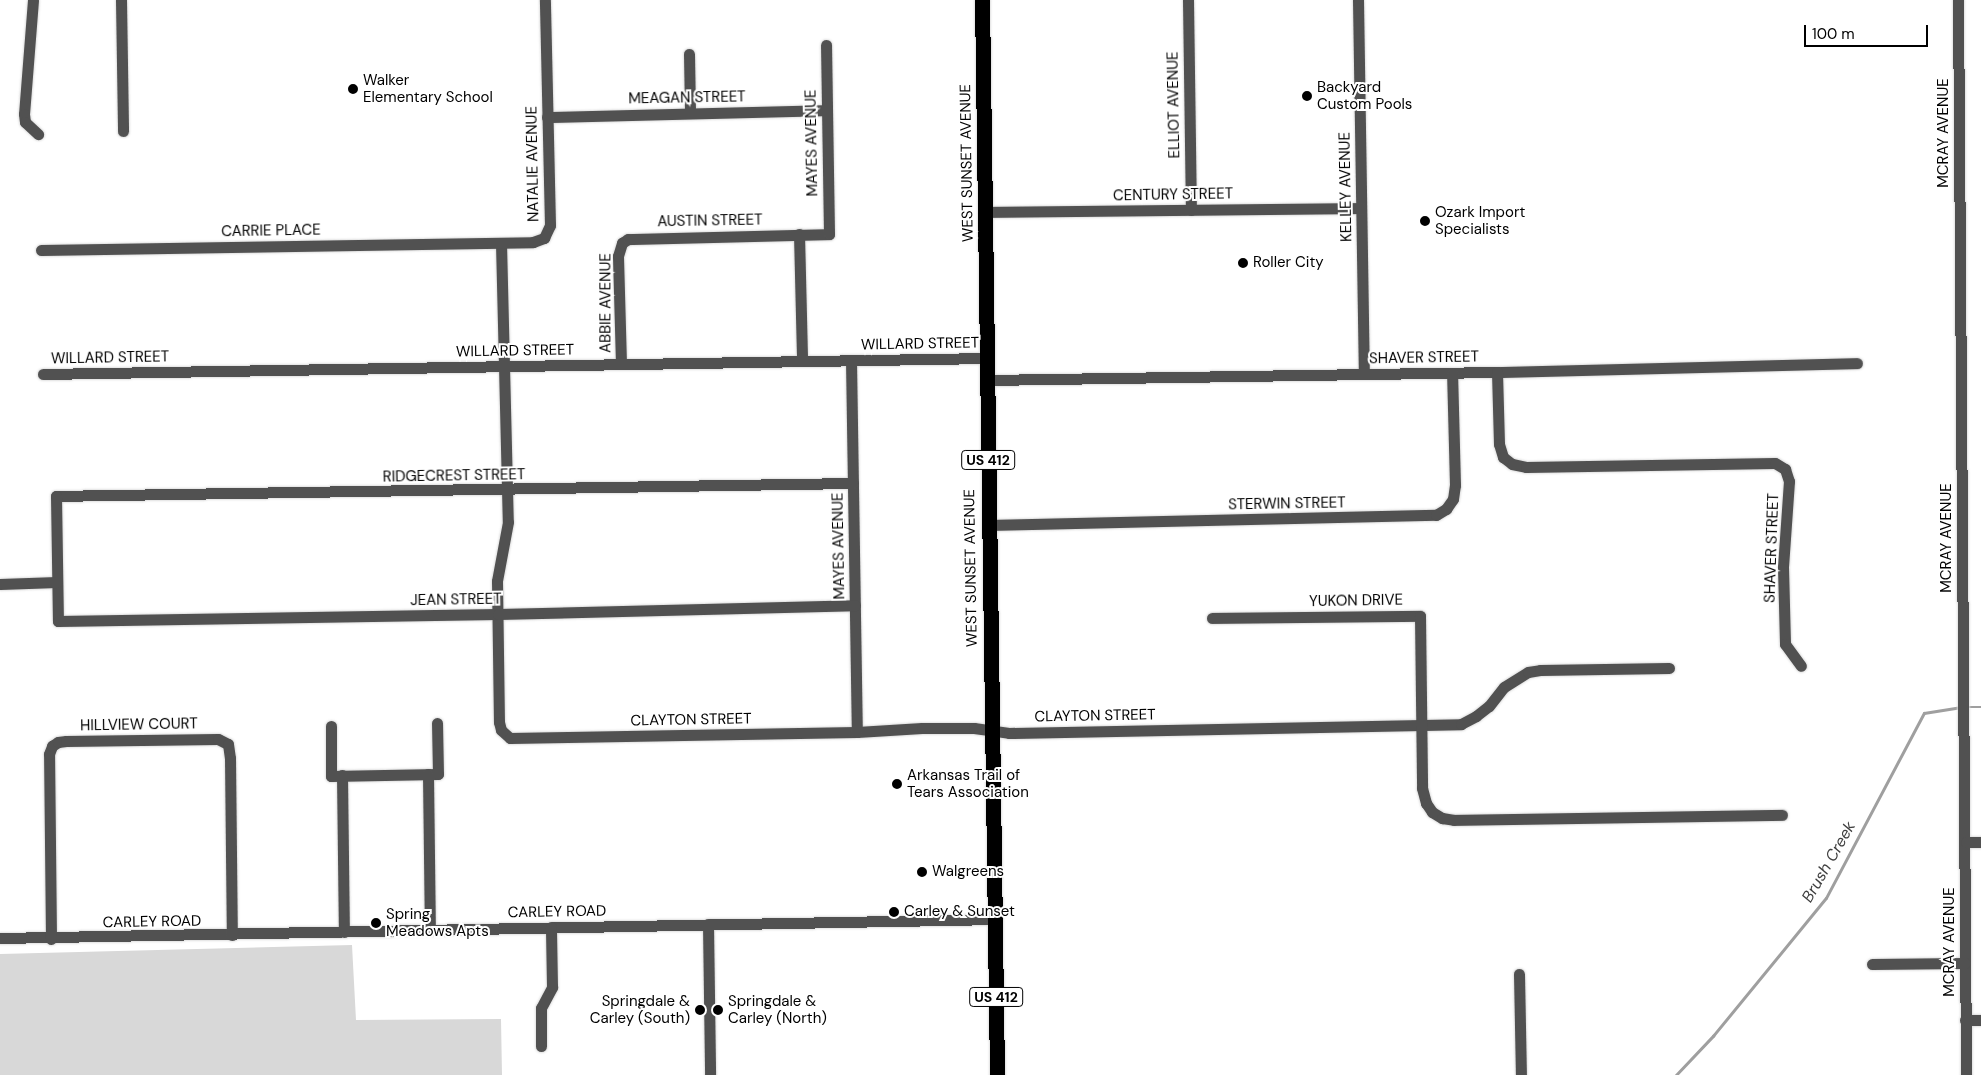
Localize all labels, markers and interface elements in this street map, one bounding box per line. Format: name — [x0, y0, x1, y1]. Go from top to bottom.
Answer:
scale bar — [1806, 15, 1930, 47]
text: 100 m — [1812, 24, 1855, 44]
street label: ELLIOT AVENUE — [1164, 51, 1184, 159]
place label: Walker Elementary School — [363, 71, 493, 106]
place label: Backyard Custom Pools — [1317, 78, 1412, 113]
street label: MCRAY AVENUE — [1935, 78, 1953, 188]
marker: Walker Elementary School — [347, 83, 359, 95]
street label: WEST SUNSET AVENUE — [957, 84, 977, 242]
street label: MEAGAN STREET — [628, 88, 746, 108]
street label: MAYES AVENUE — [802, 89, 822, 197]
marker: Backyard Custom Pools — [1301, 90, 1313, 102]
street label: NATALIE AVENUE — [523, 106, 543, 222]
street label: KELLEY AVENUE — [1336, 132, 1356, 242]
street label: CENTURY STREET — [1113, 185, 1233, 205]
place label: Ozark Import Specialists — [1435, 203, 1525, 238]
street label: AUSTIN STREET — [657, 211, 763, 231]
marker: Ozark Import Specialists — [1419, 215, 1431, 227]
street label: CARRIE PLACE — [221, 221, 321, 241]
street label: ABBIE AVENUE — [597, 253, 615, 353]
place label: Roller City — [1253, 254, 1324, 272]
marker: Roller City — [1237, 257, 1249, 269]
street label: WILLARD STREET — [861, 334, 979, 354]
street label: WILLARD STREET — [456, 341, 574, 361]
street label: WILLARD STREET — [51, 348, 169, 368]
street label: SHAVER STREET — [1369, 348, 1479, 368]
road number: US 412 — [960, 448, 1016, 472]
street label: RIDGECREST STREET — [382, 466, 526, 486]
street label: MCRAY AVENUE — [1938, 483, 1956, 593]
street label: WEST SUNSET AVENUE — [961, 489, 981, 647]
street label: MAYES AVENUE — [829, 492, 849, 600]
street label: SHAVER STREET — [1761, 493, 1783, 603]
street label: STERWIN STREET — [1228, 494, 1346, 514]
street label: JEAN STREET — [410, 590, 502, 610]
street label: YUKON DRIVE — [1309, 591, 1403, 611]
street label: CLAYTON STREET — [1034, 706, 1156, 726]
street label: CLAYTON STREET — [630, 710, 752, 730]
street label: HILLVIEW COURT — [80, 715, 198, 735]
place label: Arkansas Trail of Tears Association — [907, 766, 1029, 801]
marker: Arkansas Trail of Tears Association — [891, 778, 903, 790]
water label: Brush Creek — [1798, 818, 1860, 906]
place label: Walgreens — [932, 863, 1004, 881]
marker: Walgreens — [916, 866, 928, 878]
street label: MCRAY AVENUE — [1941, 887, 1959, 997]
street label: CARLEY ROAD — [508, 902, 606, 922]
place label: Carley & Sunset — [904, 903, 1015, 921]
place label: Spring Meadows Apts — [386, 905, 489, 940]
marker: Carley & Sunset — [888, 906, 900, 918]
street label: CARLEY ROAD — [103, 912, 201, 932]
marker: Spring Meadows Apts — [370, 917, 382, 929]
road number: US 412 — [968, 986, 1024, 1009]
place label: Springdale & Carley (South) — [590, 992, 690, 1027]
place label: Springdale & Carley (North) — [728, 992, 827, 1027]
marker: Springdale & Carley (South) — [694, 1004, 706, 1016]
marker: Springdale & Carley (North) — [712, 1004, 724, 1016]

